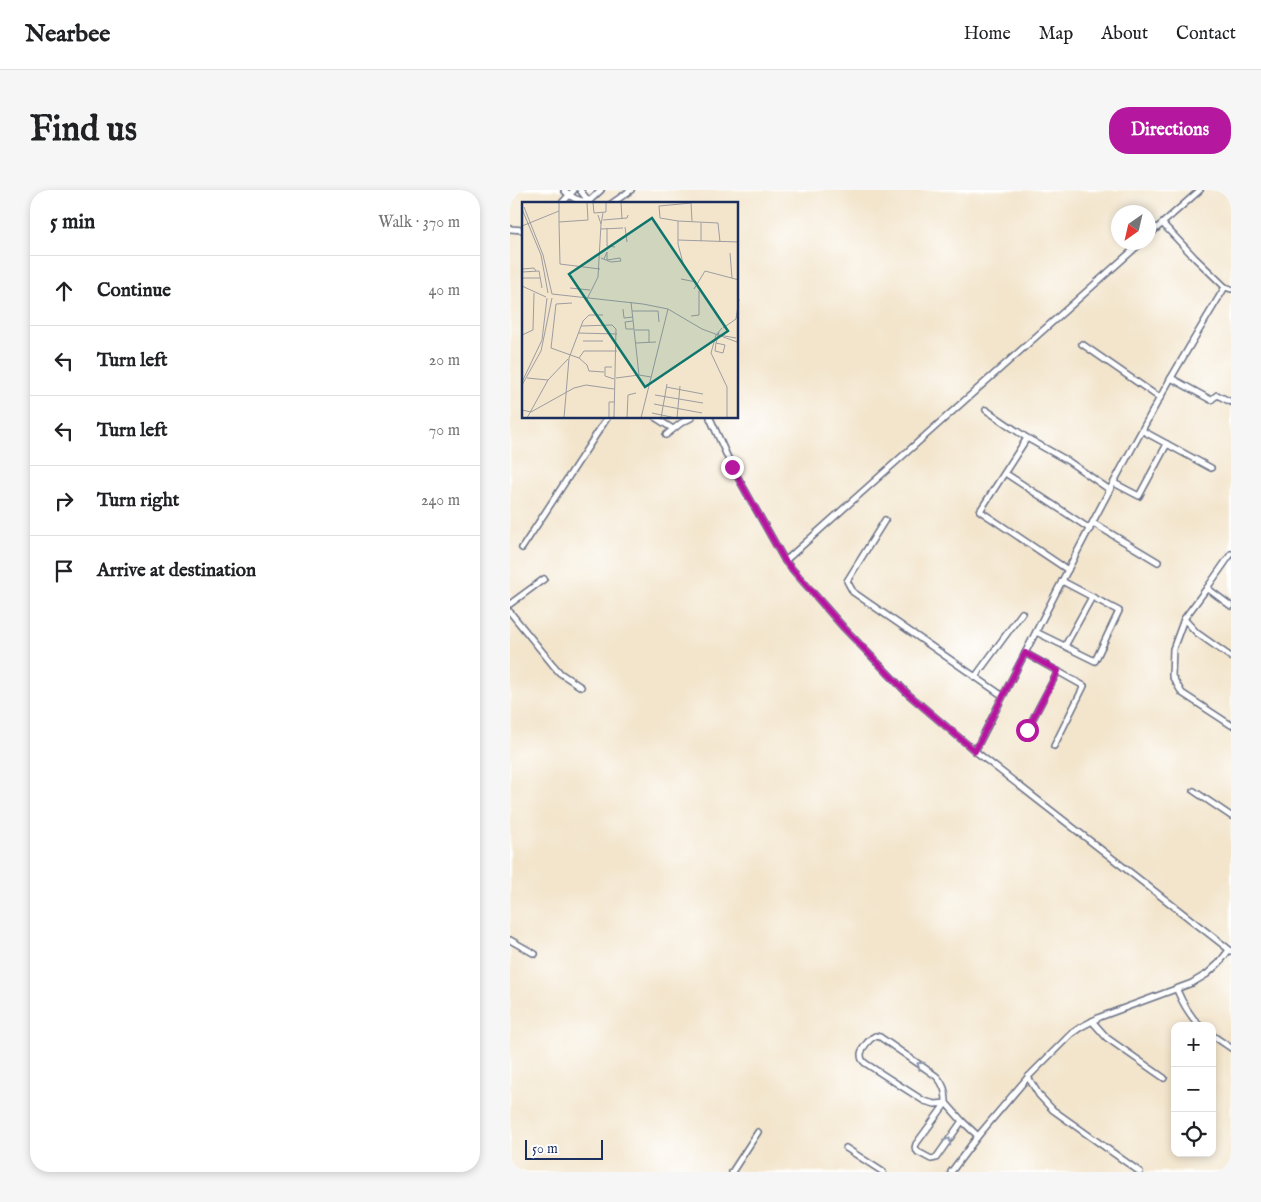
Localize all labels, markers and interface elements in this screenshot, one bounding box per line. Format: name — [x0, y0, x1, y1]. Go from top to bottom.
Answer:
text: Nearbee — [25, 19, 110, 50]
text: Home — [964, 23, 1011, 46]
text: Map — [1039, 23, 1073, 46]
text: About — [1101, 23, 1148, 46]
text: Contact — [1176, 23, 1236, 46]
button: Directions — [1109, 107, 1231, 154]
text: Find us — [30, 108, 137, 153]
inset map — [522, 202, 739, 419]
north arrow — [1111, 205, 1156, 250]
text: 5 min — [50, 209, 95, 236]
text: Walk · 370 m — [378, 213, 460, 233]
icon: ahead — [50, 277, 78, 305]
text: Continue — [97, 279, 171, 303]
text: 40 m — [428, 281, 460, 301]
icon: left — [50, 347, 78, 375]
text: Turn left — [97, 349, 168, 373]
text: 20 m — [429, 351, 460, 371]
icon: left — [50, 417, 78, 445]
text: Turn left — [97, 419, 168, 443]
text: 70 m — [429, 421, 460, 441]
route end — [721, 456, 744, 479]
icon: right — [50, 487, 78, 515]
text: Turn right — [97, 489, 179, 513]
text: 240 m — [421, 491, 460, 511]
icon: arrive — [50, 557, 78, 585]
text: Arrive at destination — [97, 559, 256, 583]
route start — [1016, 719, 1039, 742]
map controls — [1171, 1022, 1216, 1157]
button: + — [1171, 1022, 1216, 1067]
one-way arrow — [917, 1063, 926, 1071]
button: − — [1171, 1067, 1216, 1112]
button: locate — [1171, 1112, 1216, 1157]
scale bar — [525, 1137, 602, 1160]
one-way arrow — [942, 1137, 951, 1147]
text: 50 m — [532, 1140, 558, 1158]

